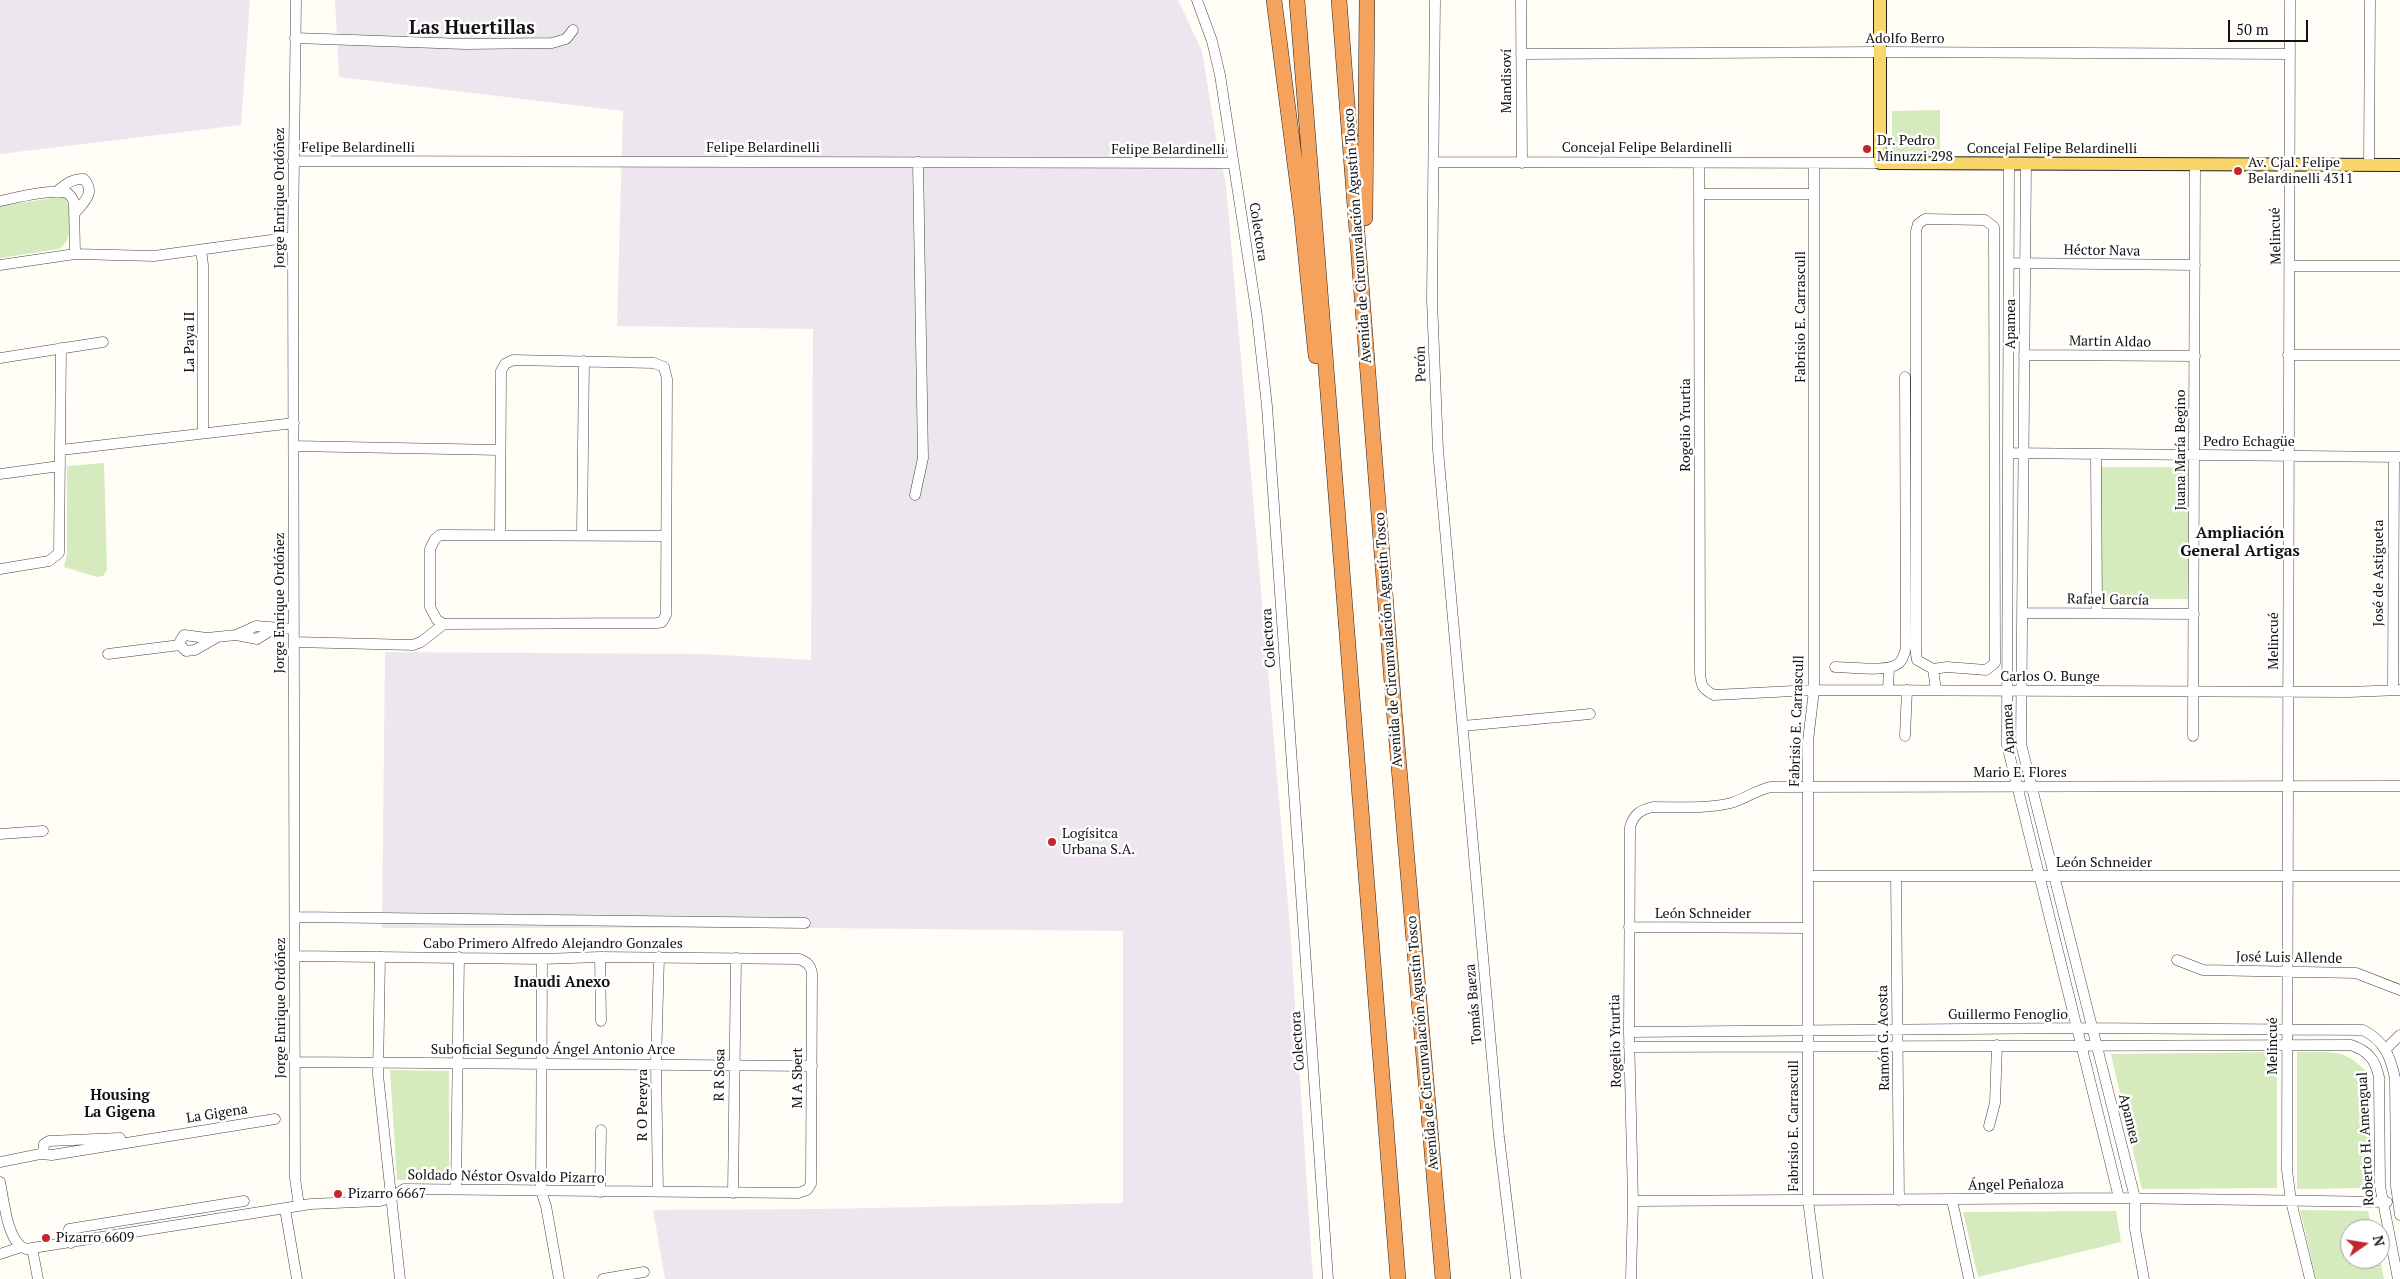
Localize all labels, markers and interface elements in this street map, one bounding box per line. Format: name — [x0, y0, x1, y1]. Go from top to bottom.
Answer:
scale bar — [2230, 10, 2310, 42]
district label: Las Huertillas — [409, 18, 535, 40]
text: 50 m — [2236, 19, 2269, 39]
street label: Adolfo Berro — [1865, 31, 1945, 47]
street label: Mandisoví — [1499, 49, 1515, 113]
street label: Avenida de Circunvalación Agustín Tosco — [1341, 108, 1375, 364]
street label: Jorge Enrique Ordóñez — [272, 127, 288, 269]
place label: Dr. Pedro Minuzzi 298 — [1877, 133, 1953, 166]
street label: Felipe Belardinelli — [301, 140, 415, 156]
street label: Felipe Belardinelli — [706, 140, 820, 156]
street label: Concejal Felipe Belardinelli — [1562, 140, 1732, 156]
street label: Concejal Felipe Belardinelli — [1967, 141, 2137, 157]
street label: Felipe Belardinelli — [1111, 142, 1225, 158]
marker: Dr. Pedro Minuzzi 298 — [1861, 143, 1873, 155]
place label: Av. Cjal. Felipe Belardinelli 4311 — [2248, 155, 2354, 188]
marker: Av. Cjal. Felipe Belardinelli 4311 — [2232, 165, 2244, 177]
street label: Colectora — [1245, 201, 1271, 263]
street label: Melincué — [2267, 207, 2285, 265]
street label: Héctor Nava — [2063, 242, 2141, 260]
street label: Fabrisio E. Carrascull — [1793, 251, 1809, 383]
street label: Apamea — [2003, 299, 2019, 349]
street label: La Paya II — [182, 312, 198, 372]
street label: Martin Aldao — [2069, 333, 2151, 351]
street label: Perón — [1412, 346, 1430, 382]
street label: Rogelio Yrurtia — [1678, 378, 1694, 472]
street label: Juana María Begino — [2173, 389, 2189, 511]
street label: Pedro Echagüe — [2203, 434, 2295, 450]
street label: Avenida de Circunvalación Agustín Tosco — [1372, 512, 1406, 768]
street label: José de Astigueta — [2371, 520, 2387, 626]
district label: Ampliación General Artigas — [2180, 523, 2300, 561]
street label: Jorge Enrique Ordóñez — [272, 532, 288, 674]
street label: Rafael García — [2067, 591, 2149, 609]
street label: Colectora — [1259, 608, 1279, 668]
street label: Melincué — [2266, 612, 2282, 670]
street label: Fabrisio E. Carrascull — [1786, 655, 1808, 787]
street label: Carlos O. Bunge — [2000, 669, 2100, 685]
street label: Apamea — [1999, 703, 2019, 755]
street label: Mario E. Flores — [1973, 765, 2067, 781]
place label: Logísitca Urbana S.A. — [1062, 826, 1135, 859]
marker: Logísitca Urbana S.A. — [1046, 836, 1058, 848]
street label: León Schneider — [2056, 855, 2152, 871]
street label: León Schneider — [1655, 906, 1751, 922]
street label: Avenida de Circunvalación Agustín Tosco — [1403, 915, 1443, 1171]
street label: Cabo Primero Alfredo Alejandro Gonzales — [423, 936, 683, 952]
street label: Jorge Enrique Ordóñez — [273, 937, 289, 1079]
street label: José Luis Allende — [2236, 949, 2342, 967]
street label: Tomás Baeza — [1462, 963, 1486, 1045]
district label: Inaudi Anexo — [514, 974, 610, 992]
street label: Ramón G. Acosta — [1875, 985, 1893, 1091]
street label: Rogelio Yrurtia — [1607, 994, 1625, 1088]
street label: Guillermo Fenoglio — [1948, 1007, 2068, 1023]
street label: Colectora — [1288, 1011, 1308, 1071]
street label: Melincué — [2265, 1017, 2281, 1075]
street label: Suboficial Segundo Ángel Antonio Arce — [431, 1042, 675, 1058]
street label: M A Sbert — [790, 1047, 806, 1109]
street label: R R Sosa — [711, 1048, 729, 1102]
street label: Fabrisio E. Carrascull — [1786, 1060, 1802, 1192]
street label: R O Pereyra — [635, 1069, 651, 1141]
street label: Roberto H. Amengual — [2354, 1072, 2378, 1206]
district label: Housing La Gigena — [84, 1087, 156, 1122]
street label: Apamea — [2115, 1092, 2143, 1146]
street label: La Gigena — [185, 1101, 249, 1127]
street label: Soldado Néstor Osvaldo Pizarro — [407, 1167, 605, 1187]
street label: Ángel Peñaloza — [1968, 1176, 2064, 1194]
place label: Pizarro 6667 — [348, 1186, 426, 1202]
marker: Pizarro 6667 — [332, 1188, 344, 1200]
north arrow — [2340, 1219, 2390, 1269]
place label: Pizarro 6609 — [56, 1230, 134, 1246]
marker: Pizarro 6609 — [40, 1232, 52, 1244]
text: N — [2369, 1233, 2390, 1248]

